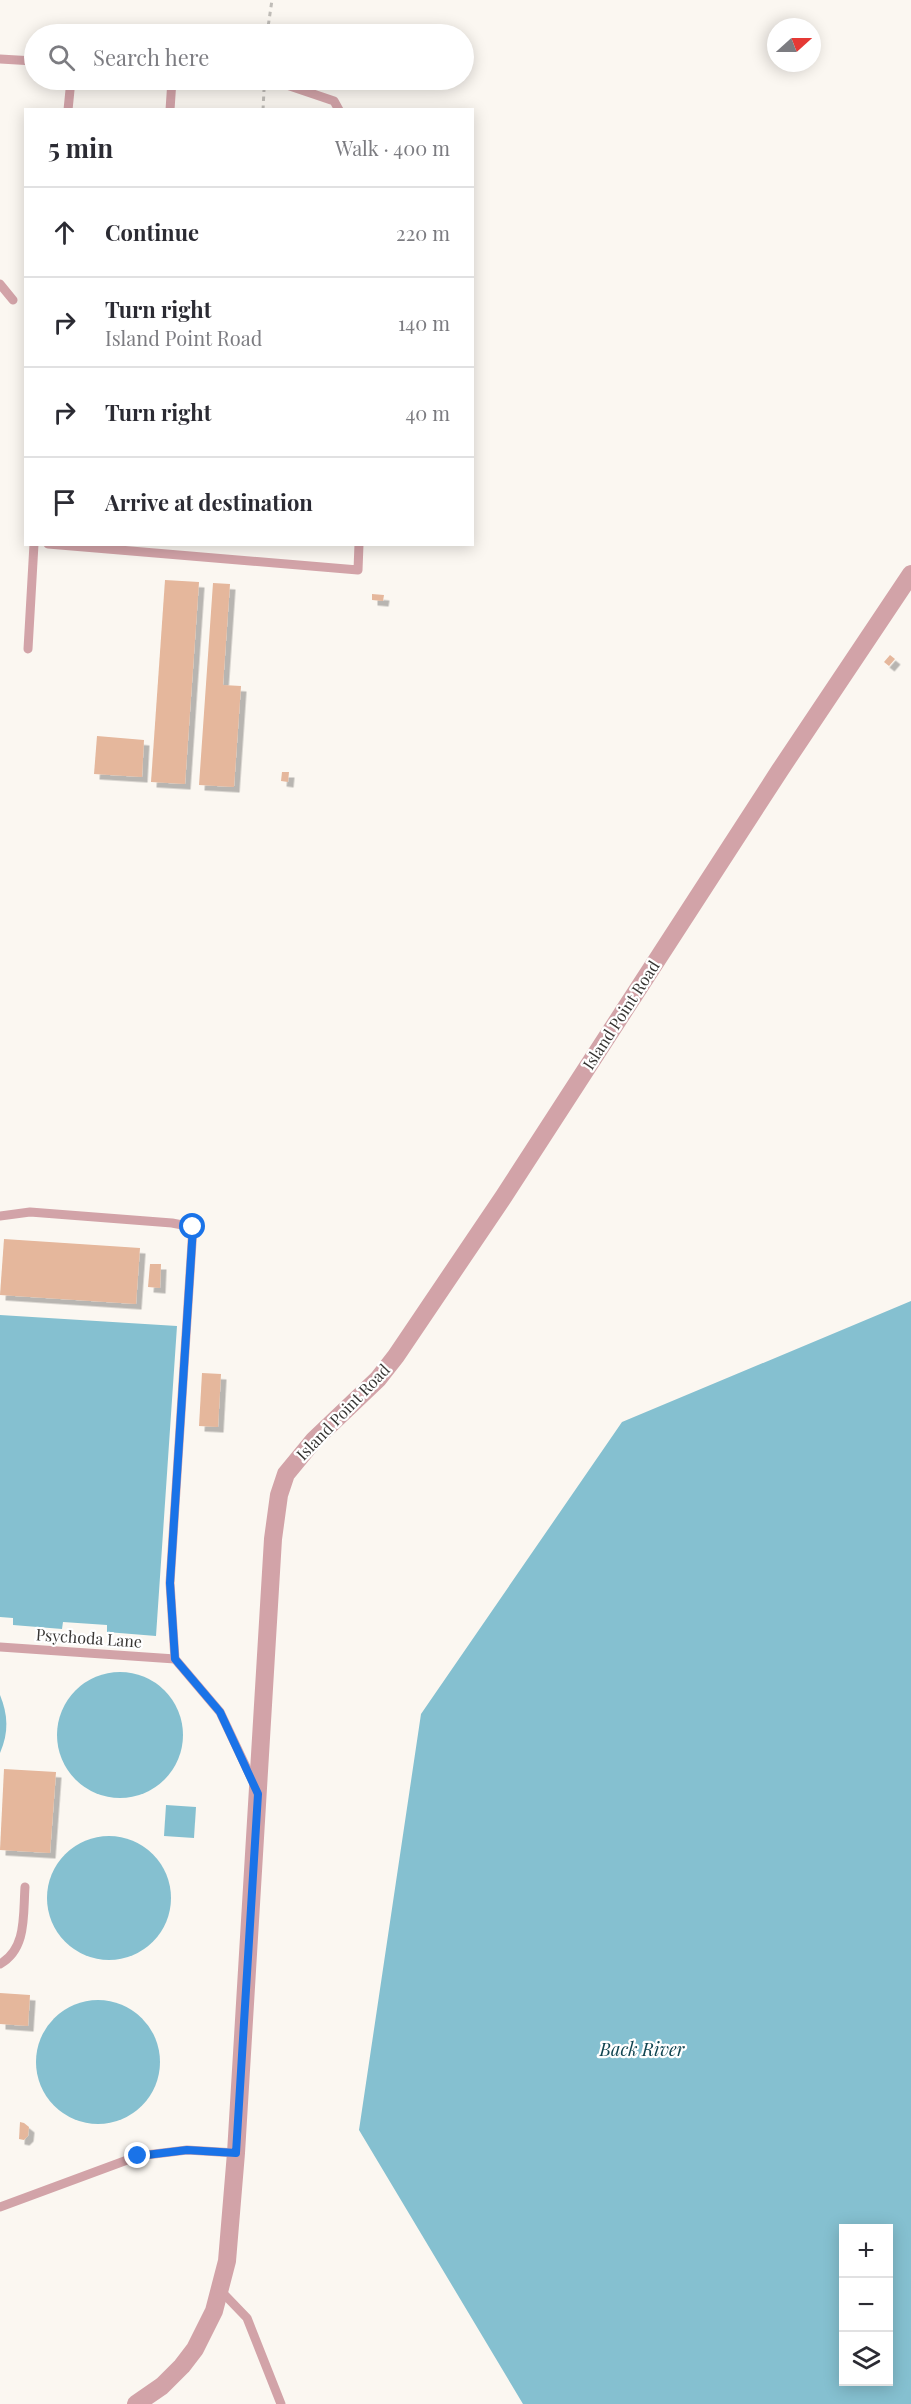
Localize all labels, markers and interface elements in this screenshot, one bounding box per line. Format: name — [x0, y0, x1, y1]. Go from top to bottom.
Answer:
north arrow — [767, 18, 821, 72]
search box — [24, 24, 474, 90]
icon: search — [45, 41, 78, 74]
text: Search here — [93, 42, 209, 72]
text: 5 min — [48, 130, 113, 165]
text: Walk · 400 m — [335, 134, 450, 161]
icon: ahead — [48, 216, 81, 249]
text: Continue — [105, 217, 199, 247]
text: 220 m — [396, 219, 450, 246]
text: Turn right — [105, 294, 211, 324]
icon: right — [48, 306, 81, 339]
text: 140 m — [398, 309, 450, 336]
text: Island Point Road — [105, 324, 262, 351]
icon: right — [48, 396, 81, 429]
text: Turn right — [105, 397, 211, 427]
text: 40 m — [405, 399, 450, 426]
icon: arrive — [48, 486, 81, 519]
text: Arrive at destination — [105, 487, 313, 517]
street label: Island Point Road — [578, 956, 664, 1073]
route start — [179, 1213, 205, 1239]
street label: Island Point Road — [291, 1359, 394, 1464]
street label: Psychoda Lane — [35, 1623, 143, 1652]
water label: Back River — [599, 2037, 686, 2061]
route end — [124, 2142, 150, 2168]
map controls — [839, 2224, 893, 2386]
button: + — [839, 2224, 893, 2278]
button: − — [839, 2278, 893, 2332]
button: layers — [839, 2332, 893, 2386]

